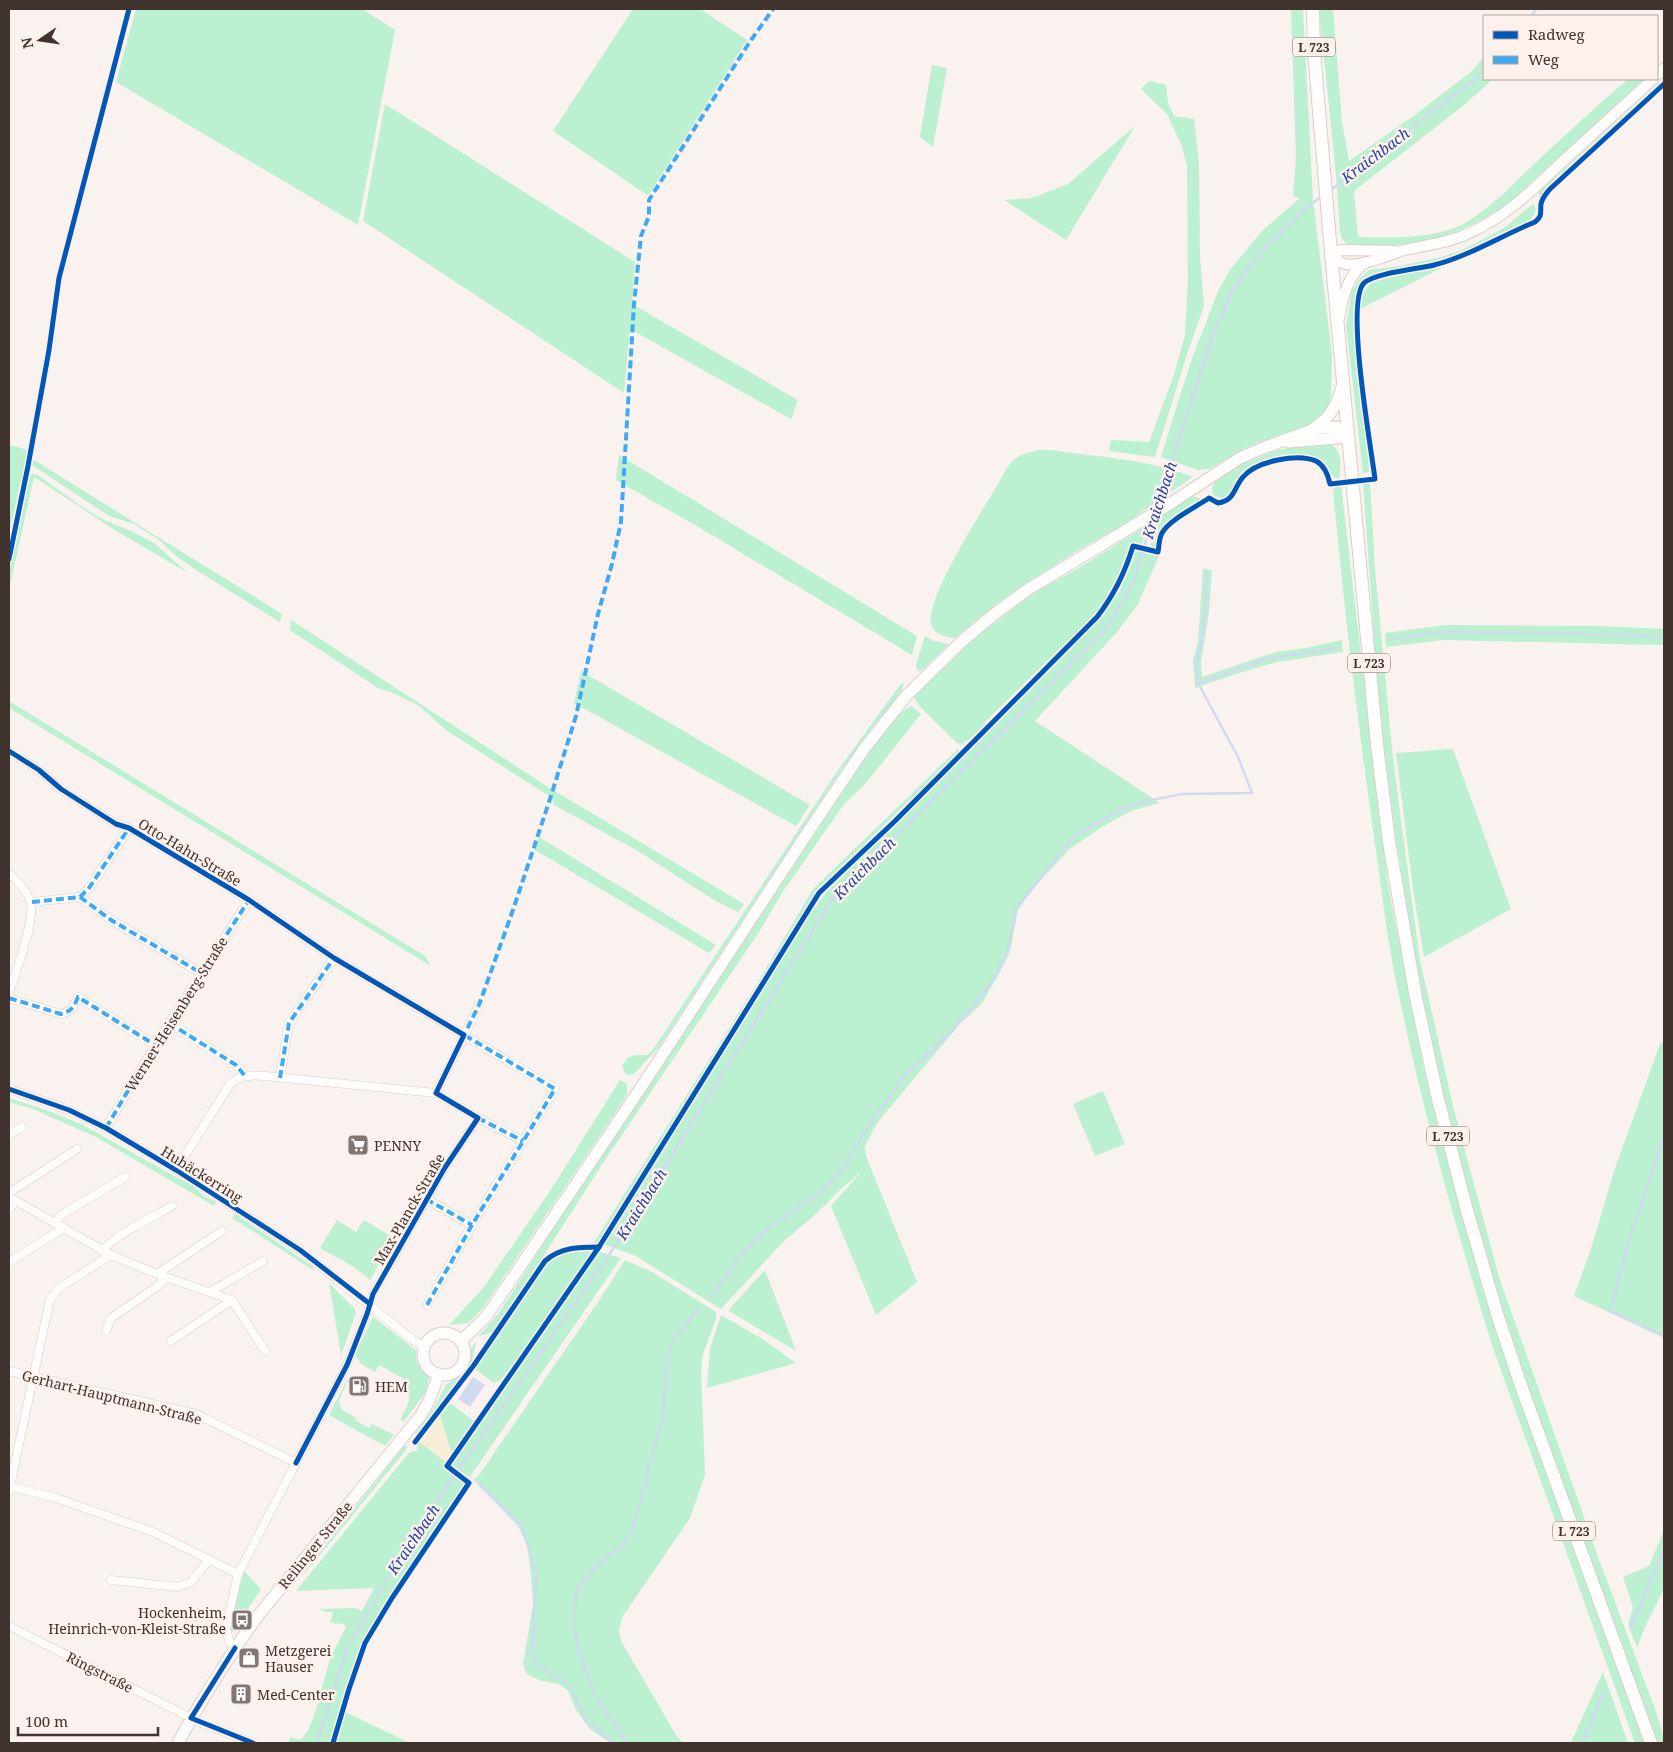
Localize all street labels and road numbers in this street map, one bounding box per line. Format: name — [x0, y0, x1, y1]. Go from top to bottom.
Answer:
road number: L 723 — [1293, 38, 1335, 56]
road number: L 723 — [1348, 654, 1390, 672]
street label: Otto-Hahn-Straße — [135, 814, 245, 890]
street label: Werner-Heisenberg-Straße — [120, 933, 232, 1095]
road number: L 723 — [1427, 1126, 1469, 1146]
street label: Hubäckerring — [158, 1141, 247, 1207]
street label: Max-Planck-Straße — [369, 1150, 449, 1268]
street label: Gerhart-Hauptmann-Straße — [20, 1365, 204, 1429]
street label: Reilinger Straße — [274, 1497, 356, 1593]
road number: L 723 — [1553, 1522, 1595, 1540]
street label: Ringstraße — [64, 1647, 136, 1697]

